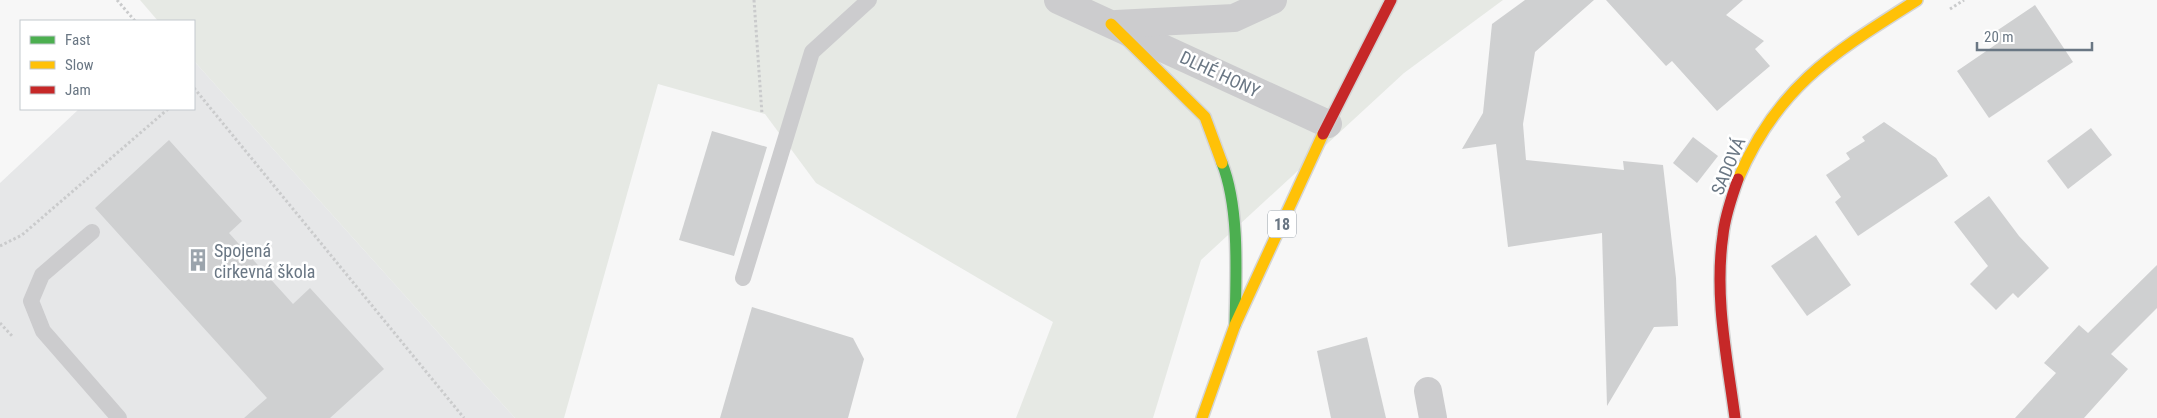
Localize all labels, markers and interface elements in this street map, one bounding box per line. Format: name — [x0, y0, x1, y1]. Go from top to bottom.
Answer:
legend — [20, 20, 195, 110]
scale bar — [1977, 20, 2092, 52]
text: 20 m — [1984, 28, 2014, 46]
text: Fast — [65, 31, 90, 49]
street label: DLHÉ HONY — [1177, 46, 1264, 102]
text: Slow — [65, 56, 94, 74]
text: Jam — [65, 81, 91, 99]
street label: SADOVÁ — [1707, 134, 1750, 198]
road number: 18 — [1268, 210, 1296, 238]
place label: Spojená cirkevná škola — [214, 240, 315, 282]
building icon: Spojená cirkevná škola — [185, 247, 211, 273]

